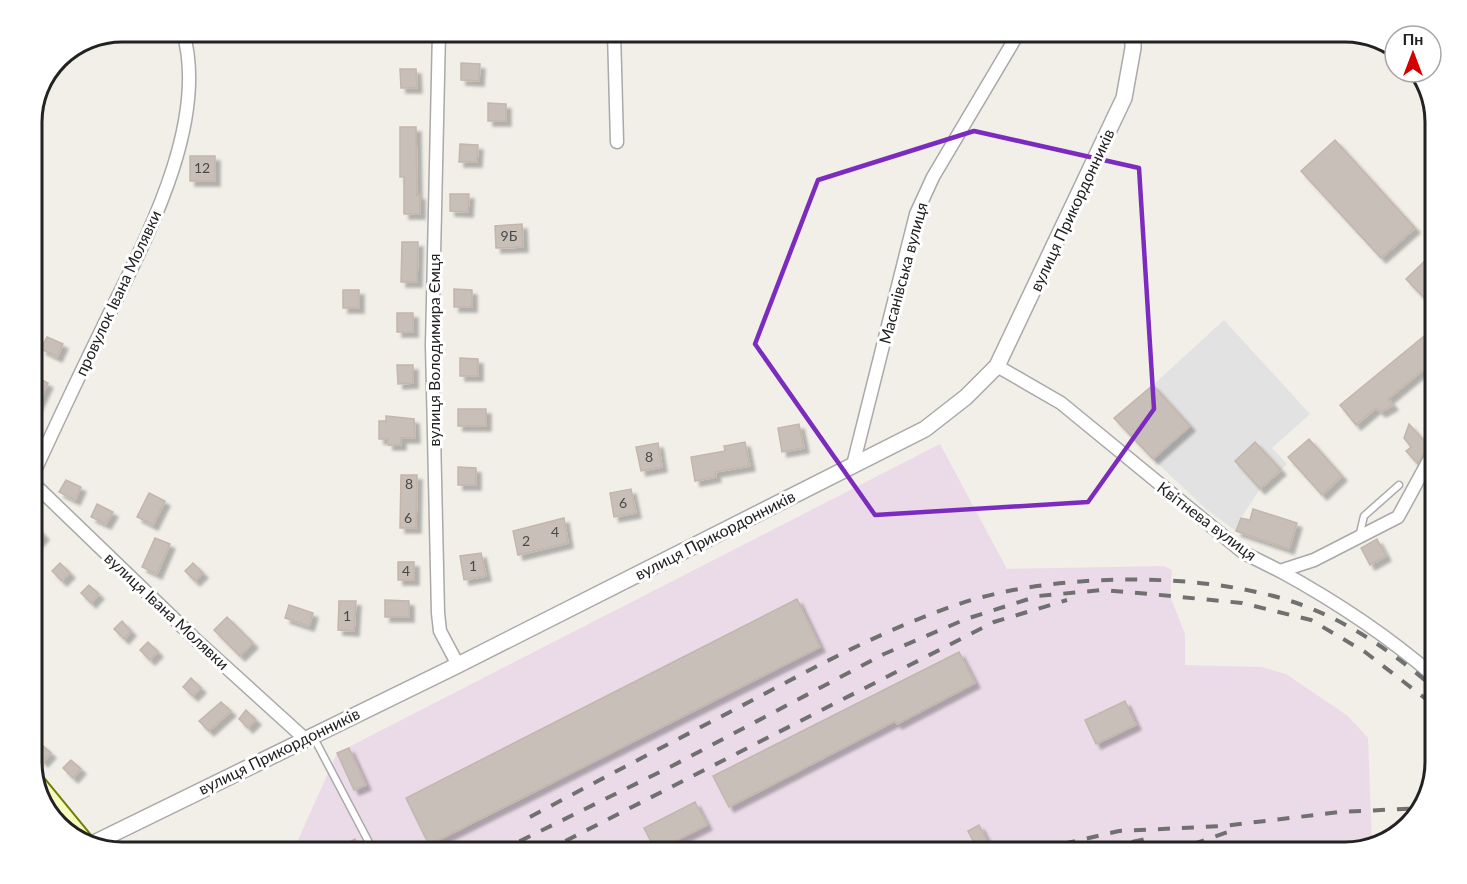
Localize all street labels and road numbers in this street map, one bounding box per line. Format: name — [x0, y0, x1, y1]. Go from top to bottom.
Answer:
street label: вулиця Прикордонників — [1026, 125, 1118, 294]
street label: Масанівська вулиця — [874, 200, 931, 346]
street label: провулок Івана Молявки — [71, 207, 164, 379]
street label: вулиця Володимира Ємця — [424, 254, 443, 446]
street label: Квітнева вулиця — [1154, 477, 1261, 564]
street label: вулиця Прикордонників — [632, 486, 798, 583]
street label: вулиця Івана Молявки — [101, 548, 233, 673]
street label: вулиця Прикордонників — [195, 703, 363, 798]

